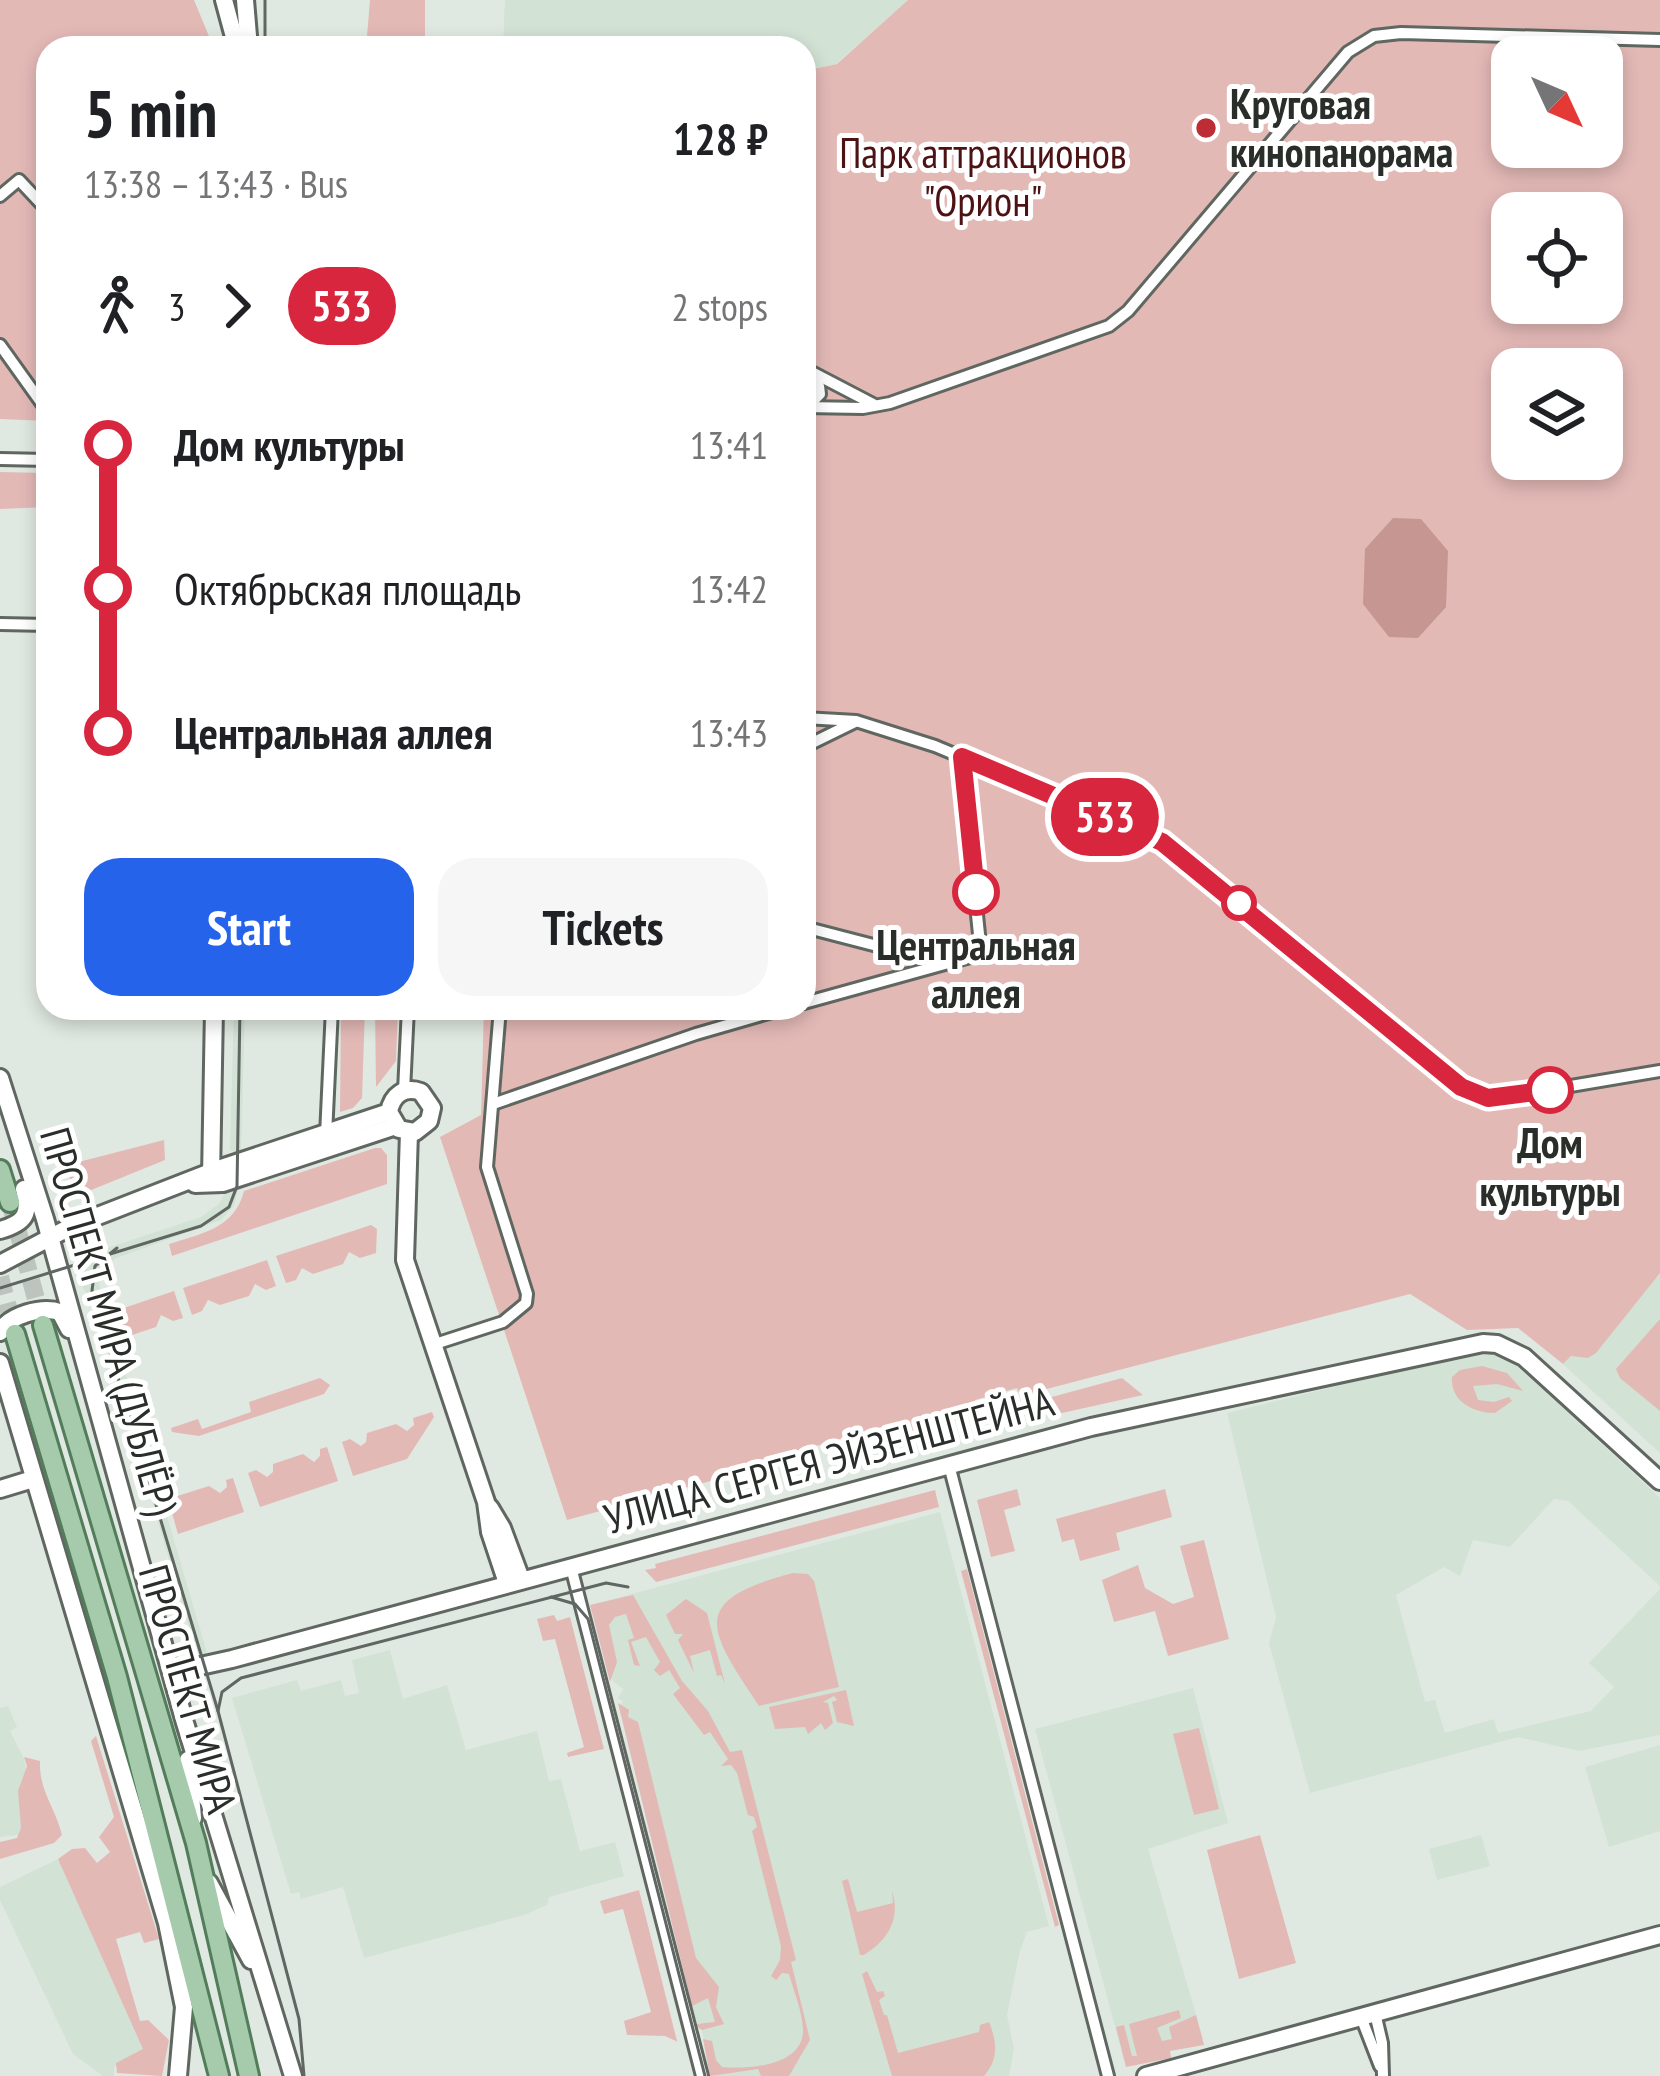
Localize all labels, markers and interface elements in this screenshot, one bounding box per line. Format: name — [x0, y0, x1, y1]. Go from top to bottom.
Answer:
north arrow — [1491, 36, 1623, 168]
map controls — [1491, 36, 1623, 480]
text: 5 min — [84, 70, 217, 155]
place label: Круговая кинопанорама — [1230, 76, 1453, 179]
text: 128 ₽ — [673, 109, 768, 167]
marker: Круговая кинопанорама — [1193, 115, 1219, 141]
park label: Парк аттракционов "Орион" — [839, 125, 1127, 228]
text: 13:38 – 13:43 · Bus — [84, 158, 348, 209]
button: locate — [1491, 192, 1623, 324]
icon: walk — [84, 273, 150, 339]
icon: forward — [204, 273, 270, 339]
text: 533 — [312, 278, 372, 333]
text: 3 — [168, 281, 186, 332]
text: 2 stops — [672, 281, 768, 332]
button: layers — [1491, 348, 1623, 480]
text: Дом культуры — [174, 415, 405, 473]
text: 13:41 — [690, 419, 768, 470]
text: Октябрьская площадь — [174, 559, 521, 617]
text: 13:42 — [690, 563, 768, 614]
text: Центральная аллея — [174, 703, 493, 761]
text: 13:43 — [690, 707, 768, 758]
line badge: 533 — [1036, 778, 1174, 856]
text: 533 — [1075, 789, 1135, 844]
button: Start — [84, 858, 414, 996]
button: Tickets — [438, 858, 768, 996]
marker: Центральная аллея — [954, 870, 998, 914]
unlabelled marker — [1223, 887, 1255, 919]
place label: Центральная аллея — [876, 917, 1076, 1020]
marker: Дом культуры — [1528, 1068, 1572, 1112]
place label: Дом культуры — [1480, 1115, 1621, 1218]
street label: ПРОСПЕКТ МИРА (ДУБЛЁР) — [28, 1121, 191, 1521]
street label: УЛИЦА СЕРГЕЯ ЭЙЗЕНШТЕЙНА — [598, 1373, 1060, 1546]
street label: ПРОСПЕКТ МИРА — [127, 1558, 250, 1819]

